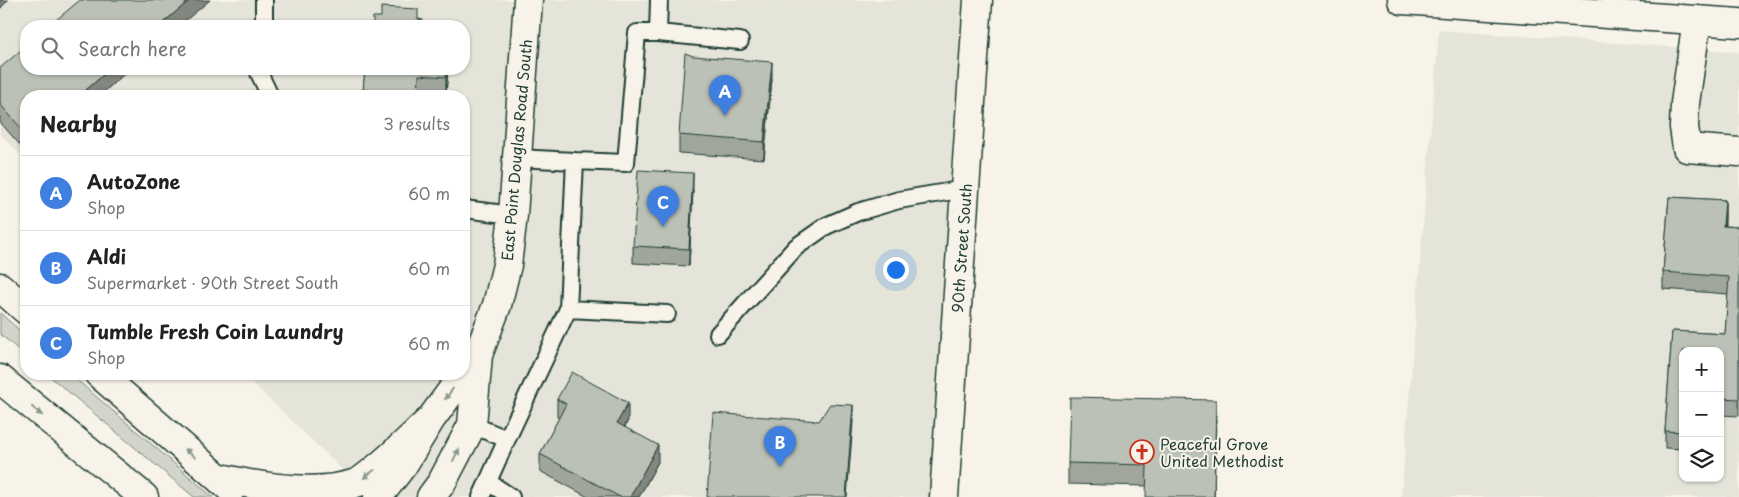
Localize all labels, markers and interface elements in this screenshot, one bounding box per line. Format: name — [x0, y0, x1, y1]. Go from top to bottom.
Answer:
search box — [20, 20, 470, 75]
icon: search — [38, 34, 66, 62]
text: Search here — [78, 34, 187, 62]
street label: East Point Douglas Road South — [495, 38, 537, 262]
pin: A — [709, 75, 741, 116]
text: Nearby — [40, 107, 117, 139]
text: 3 results — [383, 111, 450, 135]
text: AutoZone — [87, 167, 180, 195]
text: A — [50, 181, 62, 205]
text: 60 m — [408, 181, 450, 205]
street label: 90th Street South — [945, 183, 977, 313]
pin: C — [647, 186, 679, 227]
text: Shop — [87, 195, 125, 219]
text: Aldi — [87, 242, 126, 270]
text: B — [51, 256, 61, 280]
text: 60 m — [408, 256, 450, 280]
your location — [883, 257, 909, 283]
text: Supermarket · 90th Street South — [87, 270, 339, 294]
text: Tumble Fresh Coin Laundry — [87, 317, 344, 345]
text: C — [50, 331, 62, 355]
text: 60 m — [408, 331, 450, 355]
text: Shop — [87, 345, 125, 369]
map controls — [1679, 347, 1724, 482]
button: + — [1679, 347, 1724, 392]
one-way arrow — [444, 387, 455, 400]
button: − — [1679, 392, 1724, 437]
one-way arrow — [31, 405, 44, 416]
pin: B — [764, 426, 796, 467]
place label: Peaceful Grove United Methodist — [1160, 432, 1284, 472]
button: layers — [1679, 437, 1724, 482]
church icon: Peaceful Grove United Methodist — [1129, 439, 1155, 465]
one-way arrow — [184, 448, 197, 459]
one-way arrow — [452, 448, 460, 462]
one-way arrow — [362, 469, 376, 479]

